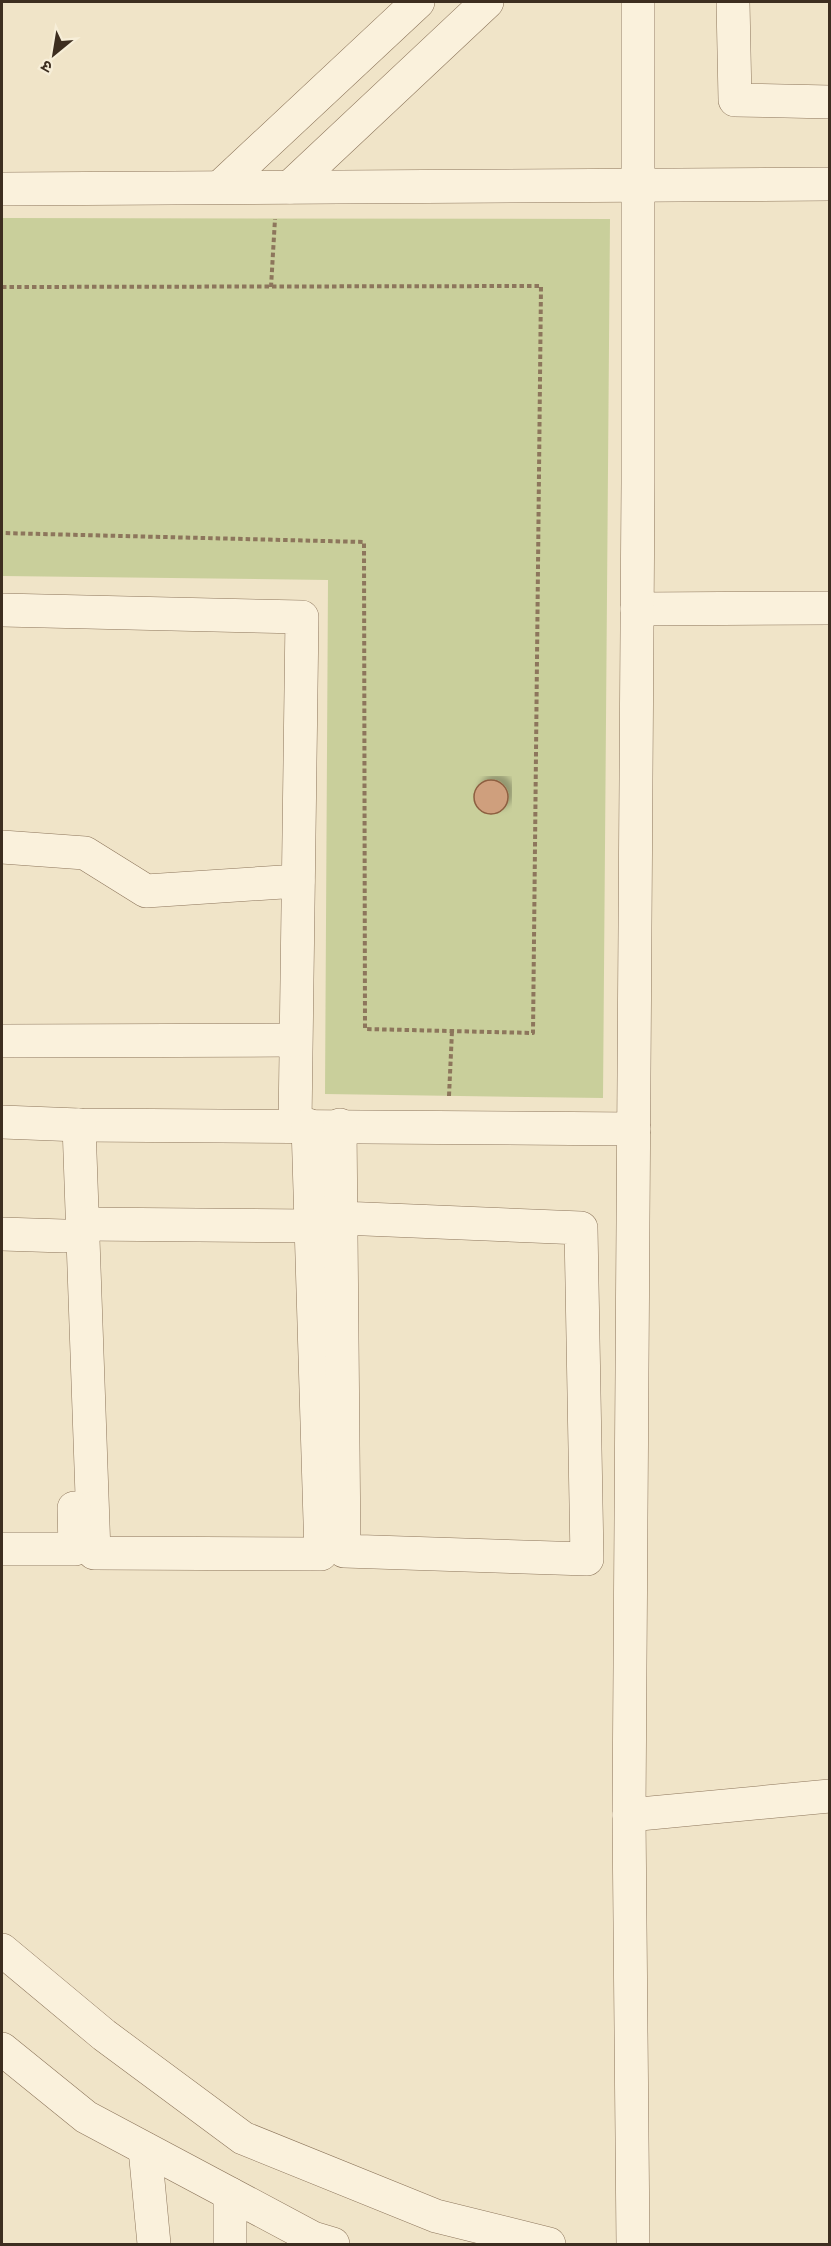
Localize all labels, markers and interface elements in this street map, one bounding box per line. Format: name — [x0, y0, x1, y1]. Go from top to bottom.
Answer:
north arrow — [24, 24, 84, 84]
text: उ — [38, 53, 57, 76]

